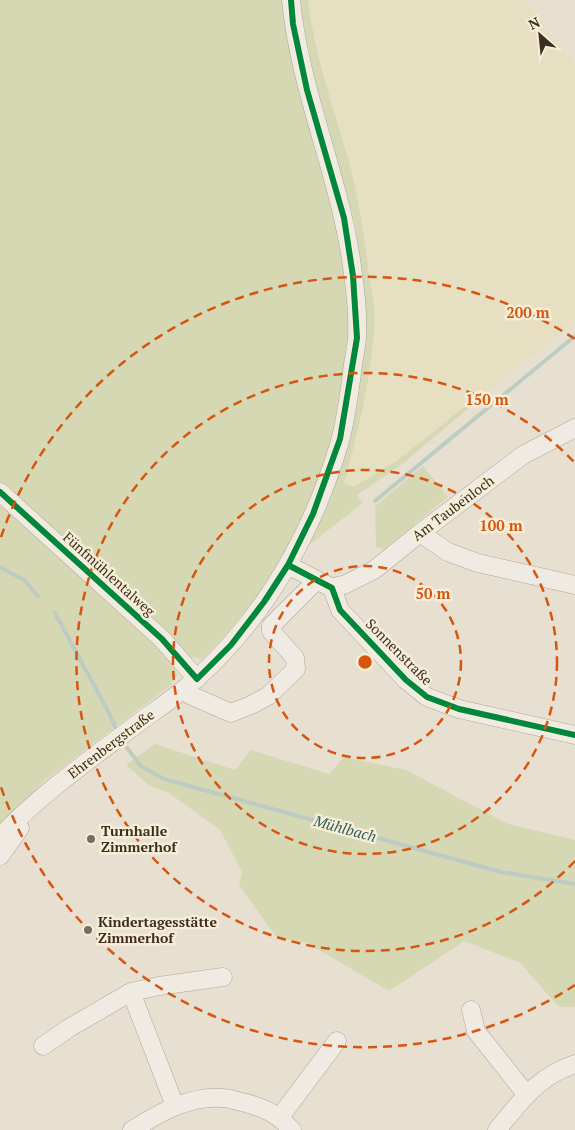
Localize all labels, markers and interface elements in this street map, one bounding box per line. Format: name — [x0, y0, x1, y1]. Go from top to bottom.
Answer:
north arrow — [515, 10, 565, 60]
text: N — [525, 12, 543, 34]
text: 200 m — [506, 302, 550, 322]
text: 150 m — [465, 389, 509, 409]
street label: Am Taubenloch — [408, 470, 498, 545]
text: 100 m — [479, 515, 523, 535]
street label: Fünfmühlentalweg — [59, 527, 160, 620]
text: 50 m — [416, 583, 451, 603]
street label: Sonnenstraße — [362, 614, 437, 689]
centre of rings — [356, 653, 374, 671]
street label: Ehrenbergstraße — [63, 705, 158, 783]
water label: Mühlbach — [311, 810, 379, 846]
place label: Turnhalle Zimmerhof — [101, 821, 178, 856]
marker: Turnhalle Zimmerhof — [85, 833, 97, 845]
place label: Kindertagesstätte Zimmerhof — [98, 912, 217, 947]
marker: Kindertagesstätte Zimmerhof — [82, 924, 94, 936]

